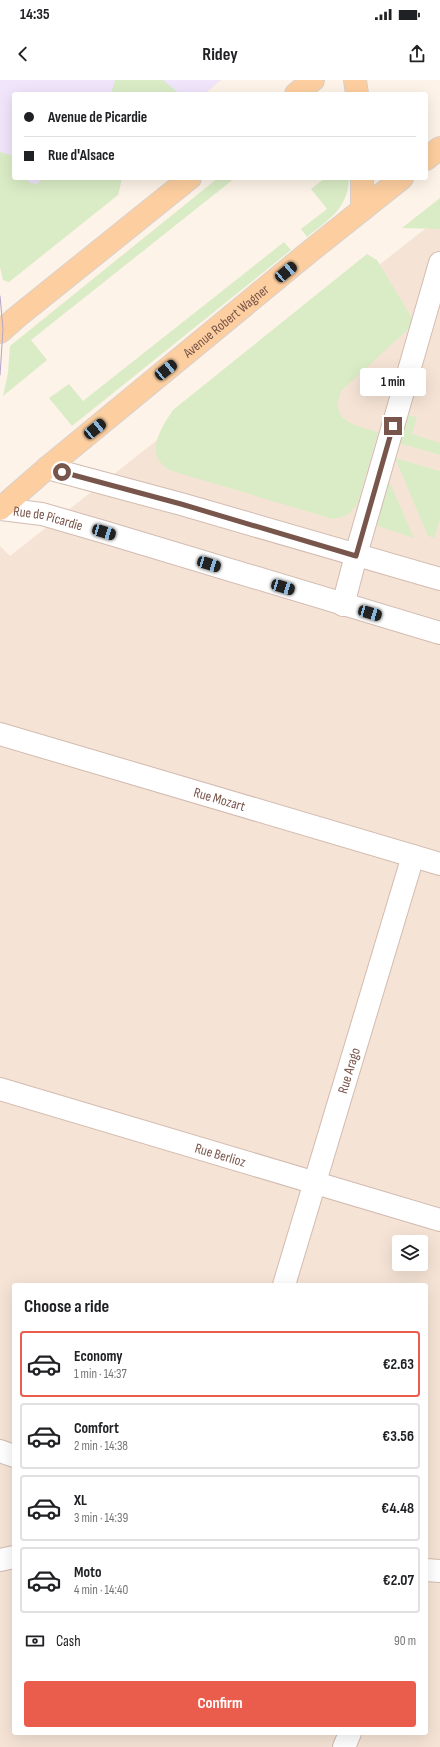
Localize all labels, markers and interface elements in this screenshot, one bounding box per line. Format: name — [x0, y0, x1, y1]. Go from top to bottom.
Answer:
text: 14:35 — [20, 5, 50, 24]
icon: back — [12, 43, 34, 65]
icon: share — [406, 43, 428, 65]
text: Ridey — [202, 44, 238, 65]
text: Avenue de Picardie — [48, 108, 147, 127]
text: Rue d'Alsace — [48, 146, 115, 165]
car — [273, 260, 299, 284]
street label: Avenue Robert Wagner — [179, 281, 272, 362]
car — [153, 358, 179, 382]
callout: 1 min — [360, 368, 426, 396]
text: 1 min — [381, 374, 405, 390]
car — [82, 417, 108, 441]
route end — [384, 417, 402, 435]
route start — [53, 463, 71, 481]
street label: Rue de Picardie — [12, 503, 85, 534]
car — [91, 523, 117, 541]
car — [196, 555, 222, 573]
car — [270, 578, 296, 596]
car — [357, 604, 383, 622]
street label: Rue Mozart — [192, 784, 247, 815]
street label: Rue Arago — [334, 1046, 364, 1096]
street label: Rue Berlioz — [193, 1139, 248, 1171]
map controls — [392, 1235, 428, 1271]
button: layers — [392, 1235, 428, 1271]
text: Choose a ride — [24, 1296, 109, 1317]
icon: car — [26, 1346, 62, 1382]
text: Economy — [74, 1347, 123, 1366]
text: €2.63 — [383, 1355, 414, 1374]
text: 1 min · 14:37 — [74, 1366, 127, 1382]
icon: car — [26, 1418, 62, 1454]
text: Comfort — [74, 1419, 119, 1438]
text: €3.56 — [382, 1427, 414, 1446]
text: 2 min · 14:38 — [74, 1438, 128, 1454]
icon: car — [26, 1490, 62, 1526]
text: XL — [74, 1491, 87, 1510]
text: €4.48 — [381, 1499, 414, 1518]
text: 3 min · 14:39 — [74, 1510, 128, 1526]
icon: car — [26, 1562, 62, 1598]
text: Moto — [74, 1563, 101, 1582]
text: €2.07 — [383, 1571, 414, 1590]
text: 4 min · 14:40 — [74, 1582, 128, 1598]
icon: cash — [24, 1630, 46, 1652]
text: Cash — [56, 1632, 81, 1651]
text: 90 m — [394, 1633, 416, 1649]
button: Confirm — [24, 1681, 416, 1727]

